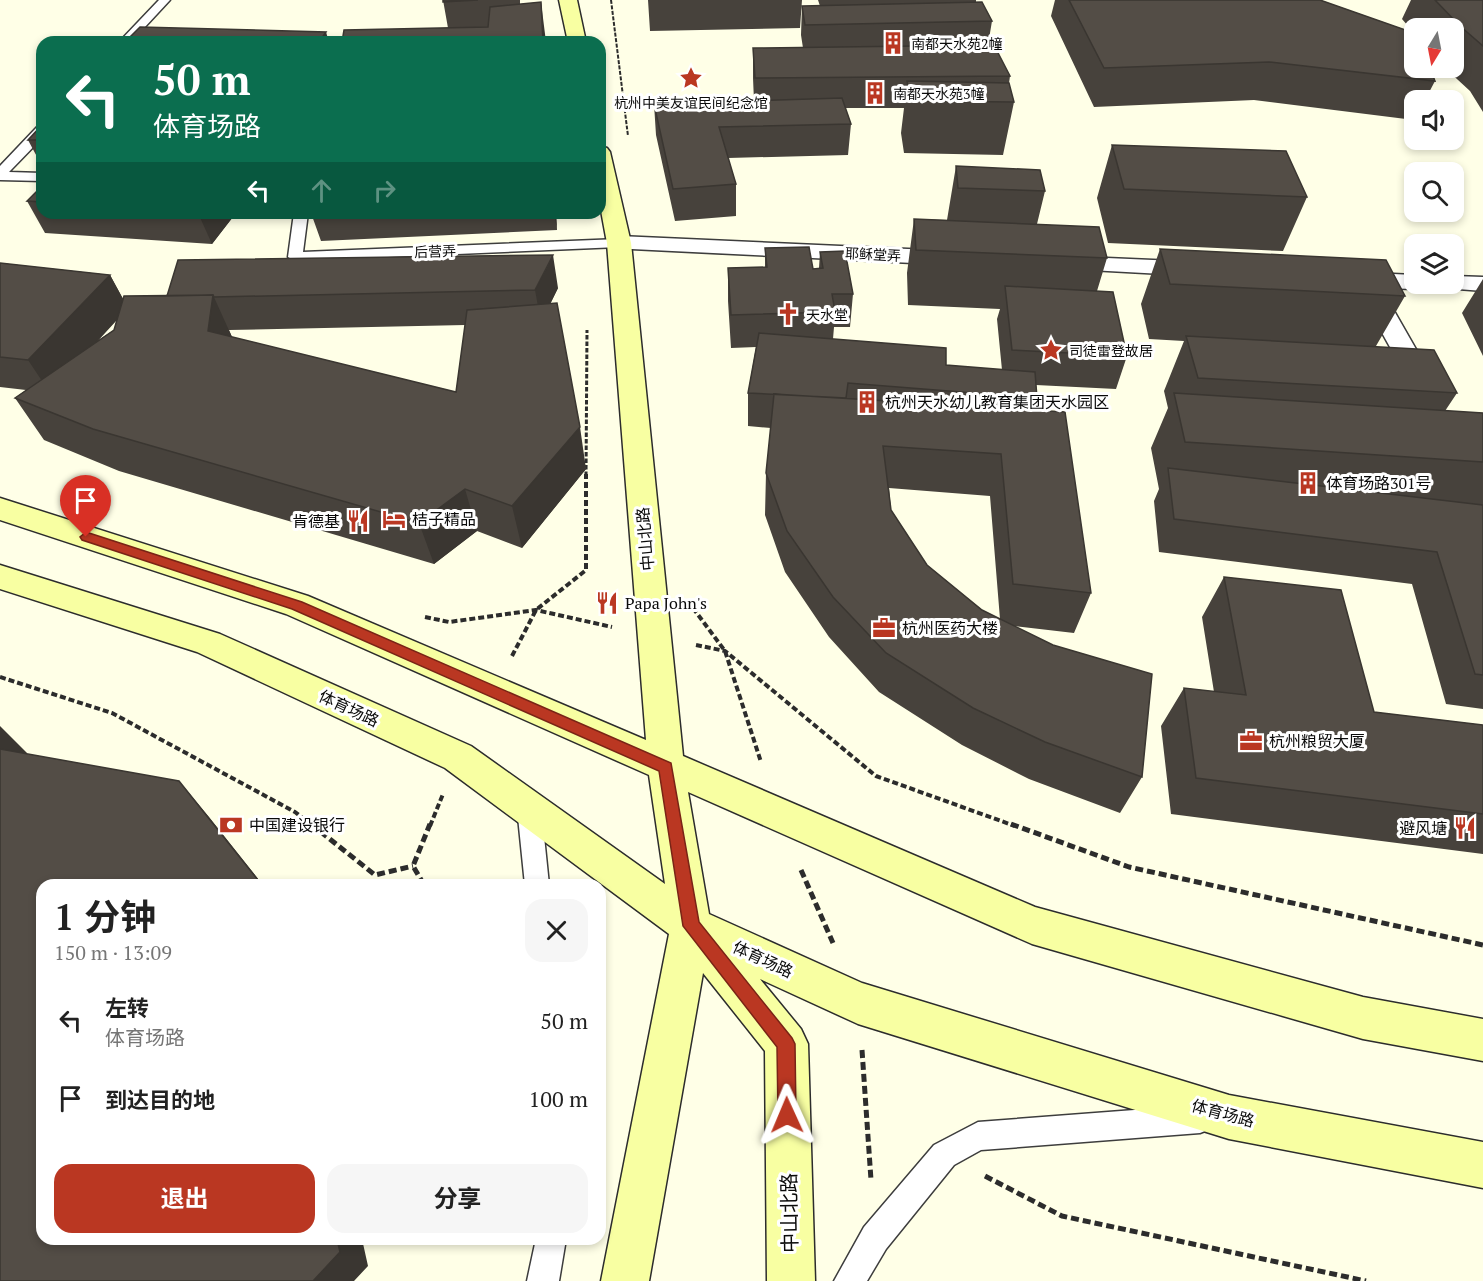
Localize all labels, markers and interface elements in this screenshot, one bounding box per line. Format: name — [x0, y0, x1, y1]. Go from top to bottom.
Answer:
north arrow — [1404, 18, 1464, 78]
map controls — [1404, 18, 1464, 294]
building icon: 南都天水苑2幢 — [880, 30, 906, 56]
place label: 南都天水苑2幢 — [911, 34, 1002, 53]
text: 50 m — [153, 51, 251, 107]
icon: left — [54, 60, 132, 138]
place icon: 杭州中美友谊民间纪念馆 — [678, 65, 704, 91]
building icon: 南都天水苑3幢 — [862, 80, 888, 106]
place label: 南都天水苑3幢 — [893, 84, 984, 103]
button: sound — [1404, 90, 1464, 150]
place label: 杭州中美友谊民间纪念馆 — [614, 93, 768, 112]
text: 体育场路 — [153, 108, 261, 144]
button: search — [1404, 162, 1464, 222]
icon: left — [242, 174, 275, 207]
icon: ahead — [305, 174, 338, 207]
icon: right — [368, 174, 401, 207]
button: layers — [1404, 234, 1464, 294]
street label: 后营弄 — [414, 241, 456, 261]
street label: 耶稣堂弄 — [845, 243, 901, 265]
church icon: 天水堂 — [775, 301, 801, 327]
place label: 天水堂 — [806, 305, 848, 324]
place icon: 司徒雷登故居 — [1038, 337, 1064, 363]
place label: 司徒雷登故居 — [1069, 341, 1153, 360]
building icon: 杭州天水幼儿教育集团天水园区 — [854, 389, 880, 415]
place label: 杭州天水幼儿教育集团天水园区 — [885, 391, 1109, 413]
building icon: 体育场路301号 — [1295, 470, 1321, 496]
place label: 体育场路301号 — [1326, 472, 1432, 494]
pin — [60, 475, 111, 537]
icon: arrive — [69, 484, 102, 517]
hotel icon: 桔子精品 — [381, 506, 407, 532]
street label: 中山北路 — [631, 506, 659, 572]
restaurant icon: 肯德基 — [345, 508, 371, 534]
place label: 桔子精品 — [412, 508, 476, 530]
place label: 肯德基 — [292, 510, 340, 532]
restaurant icon: Papa John's — [594, 590, 620, 616]
place label: Papa John's — [625, 592, 707, 614]
office icon: 杭州医药大楼 — [871, 615, 897, 641]
place label: 杭州医药大楼 — [902, 617, 998, 639]
street label: 体育场路 — [315, 685, 383, 731]
office icon: 杭州粮贸大厦 — [1238, 728, 1264, 754]
place label: 杭州粮贸大厦 — [1269, 730, 1365, 752]
bank icon: 中国建设银行 — [218, 812, 244, 838]
place label: 中国建设银行 — [249, 814, 345, 836]
restaurant icon: 避风塘 — [1452, 815, 1478, 841]
place label: 避风塘 — [1399, 817, 1447, 839]
text: 1 分钟 — [54, 893, 156, 940]
button: close — [525, 899, 588, 962]
street label: 体育场路 — [729, 936, 797, 982]
text: 150 m · 13:09 — [54, 939, 172, 966]
text: 左转 — [105, 993, 149, 1022]
icon: left — [54, 1004, 87, 1037]
text: 50 m — [540, 1006, 588, 1035]
text: 体育场路 — [105, 1024, 185, 1051]
icon: arrive — [54, 1082, 87, 1115]
position arrow — [755, 1083, 819, 1147]
text: 100 m — [528, 1084, 588, 1113]
text: 到达目的地 — [105, 1085, 215, 1114]
street label: 体育场路 — [1189, 1094, 1257, 1132]
button: 退出 — [54, 1164, 315, 1233]
button: 分享 — [327, 1164, 588, 1233]
street label: 中山北路 — [775, 1173, 803, 1253]

